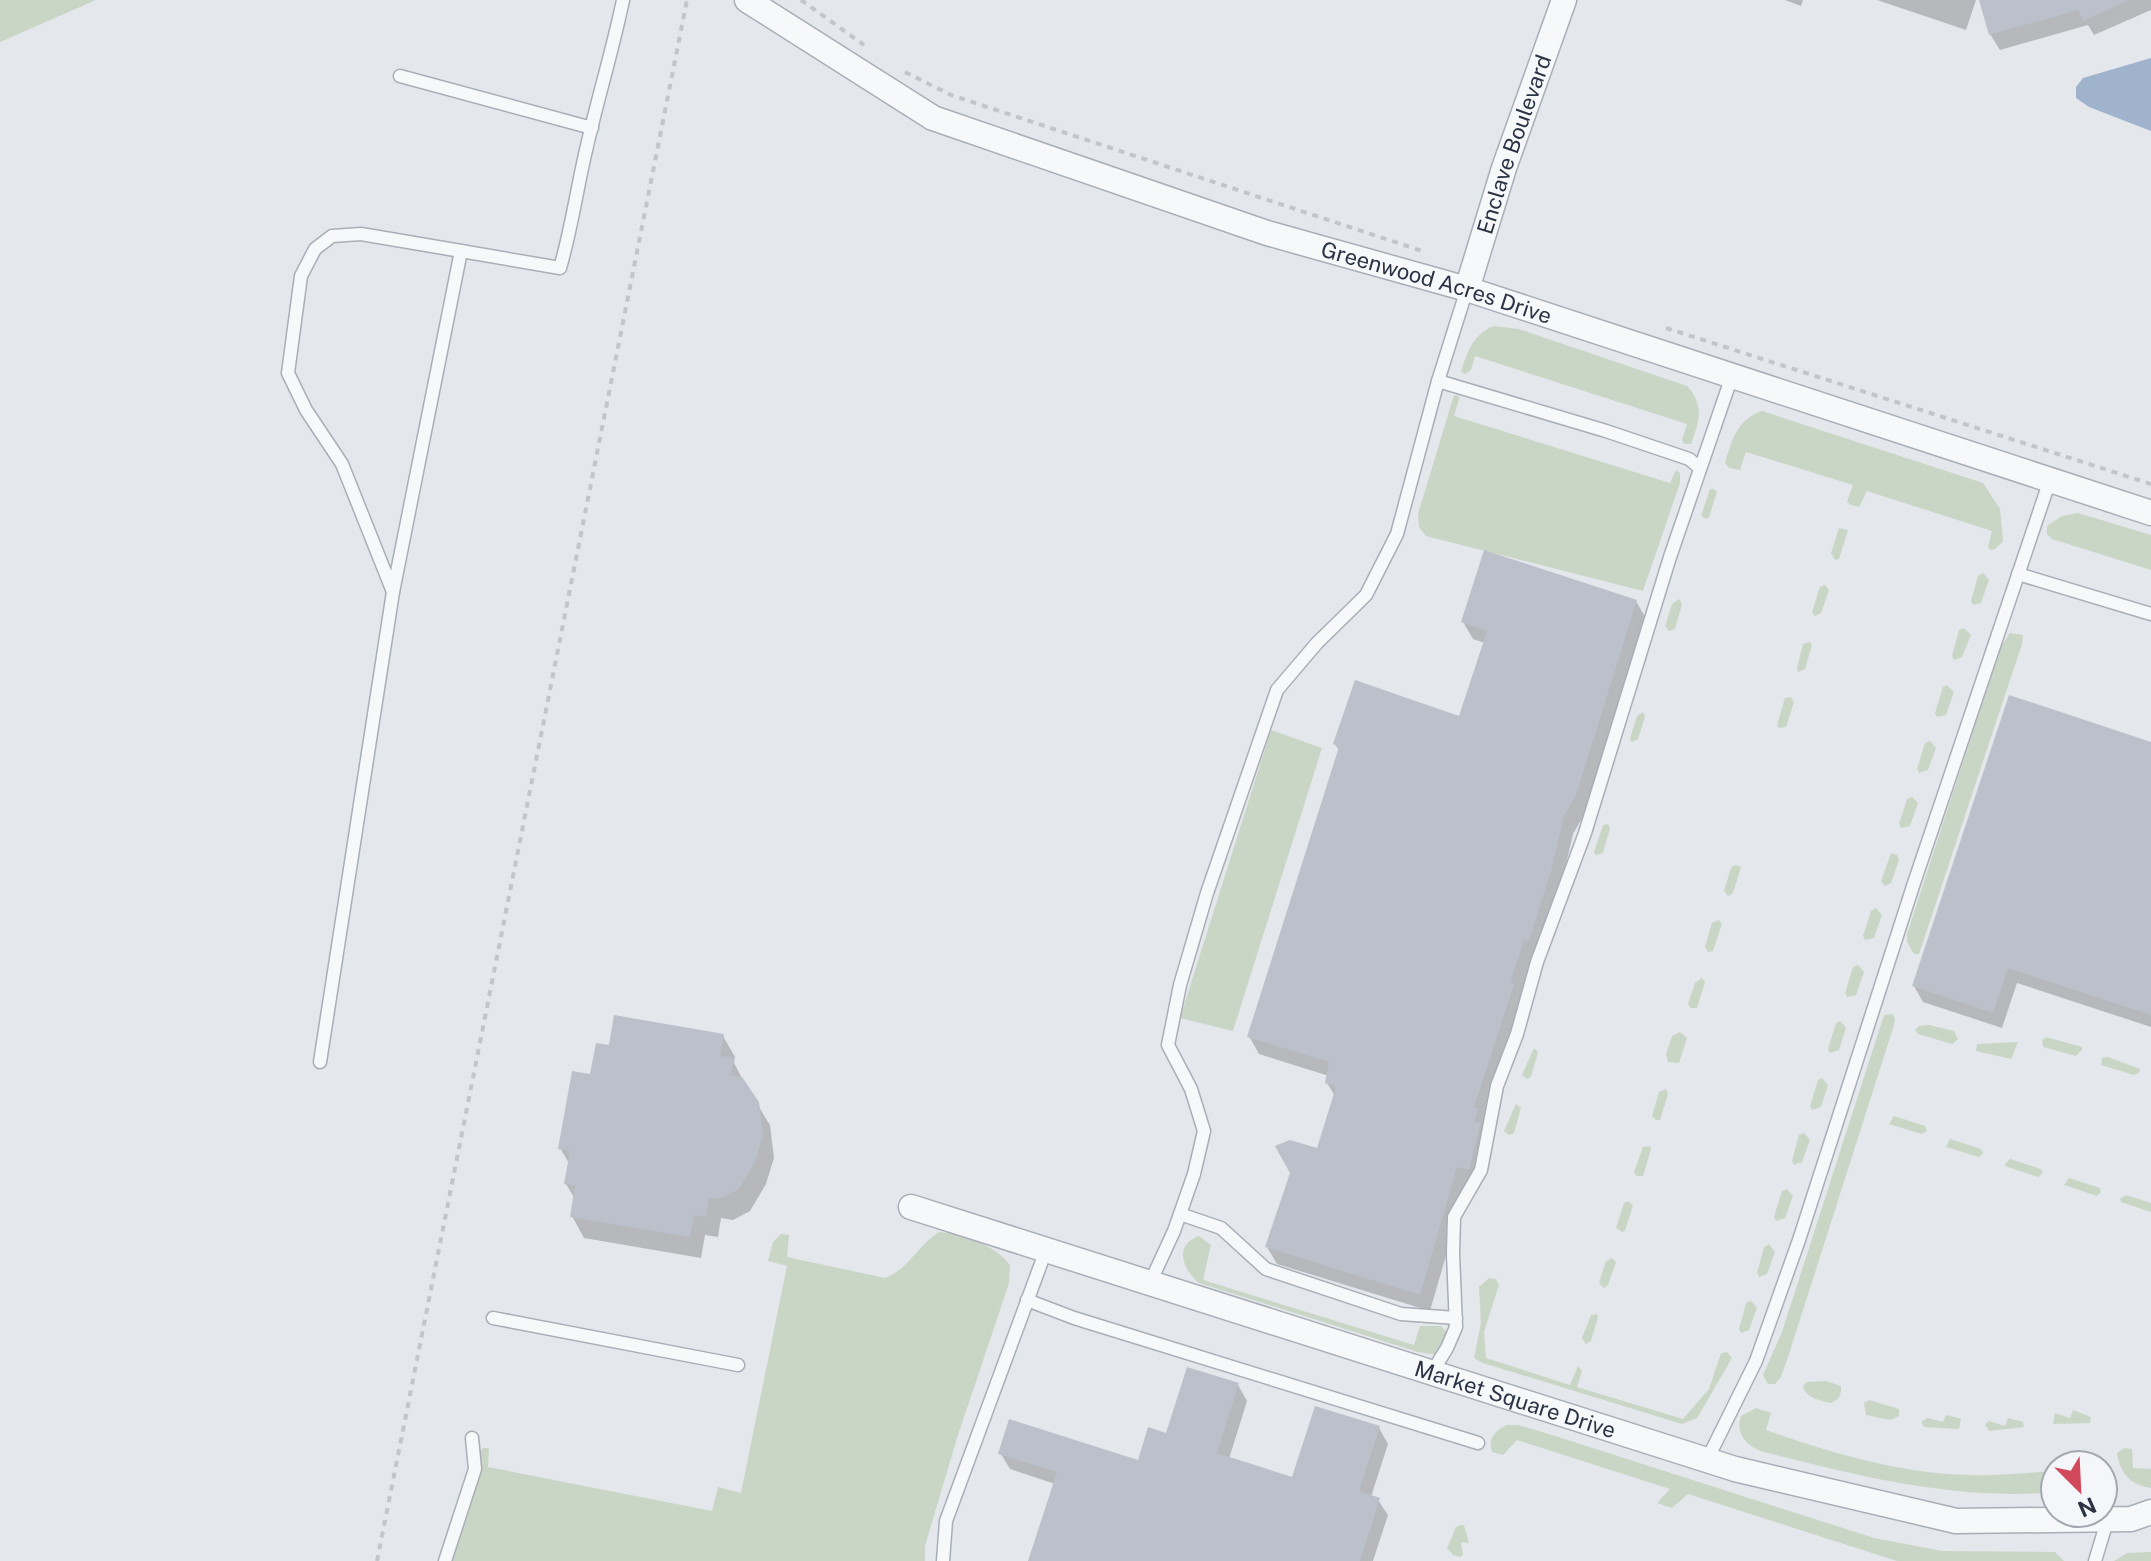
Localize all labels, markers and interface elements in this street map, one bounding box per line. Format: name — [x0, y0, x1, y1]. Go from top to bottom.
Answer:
street label: Enclave Boulevard — [1472, 51, 1556, 237]
street label: Greenwood Acres Drive — [1318, 236, 1555, 329]
street label: Market Square Drive — [1411, 1355, 1619, 1443]
north arrow — [2039, 1449, 2119, 1529]
text: N — [2074, 1492, 2100, 1523]

